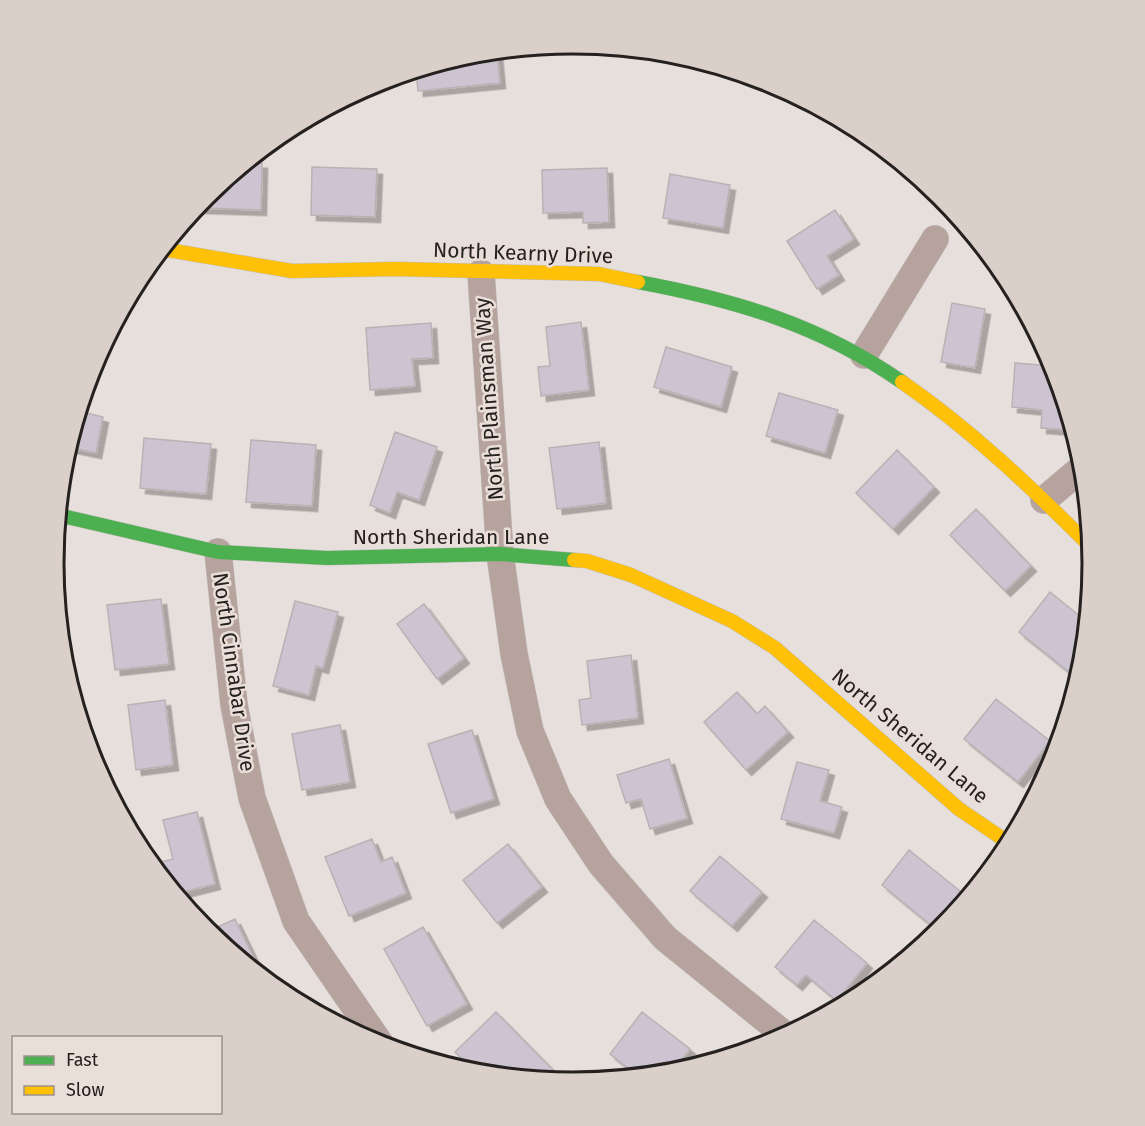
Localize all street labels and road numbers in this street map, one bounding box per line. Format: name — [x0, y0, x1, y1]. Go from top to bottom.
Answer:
street label: North Kearny Drive — [432, 237, 614, 269]
street label: North Plainsman Way — [469, 296, 509, 501]
street label: North Sheridan Lane — [353, 524, 549, 550]
street label: North Cinnabar Drive — [207, 571, 261, 773]
street label: North Sheridan Lane — [826, 663, 994, 809]

